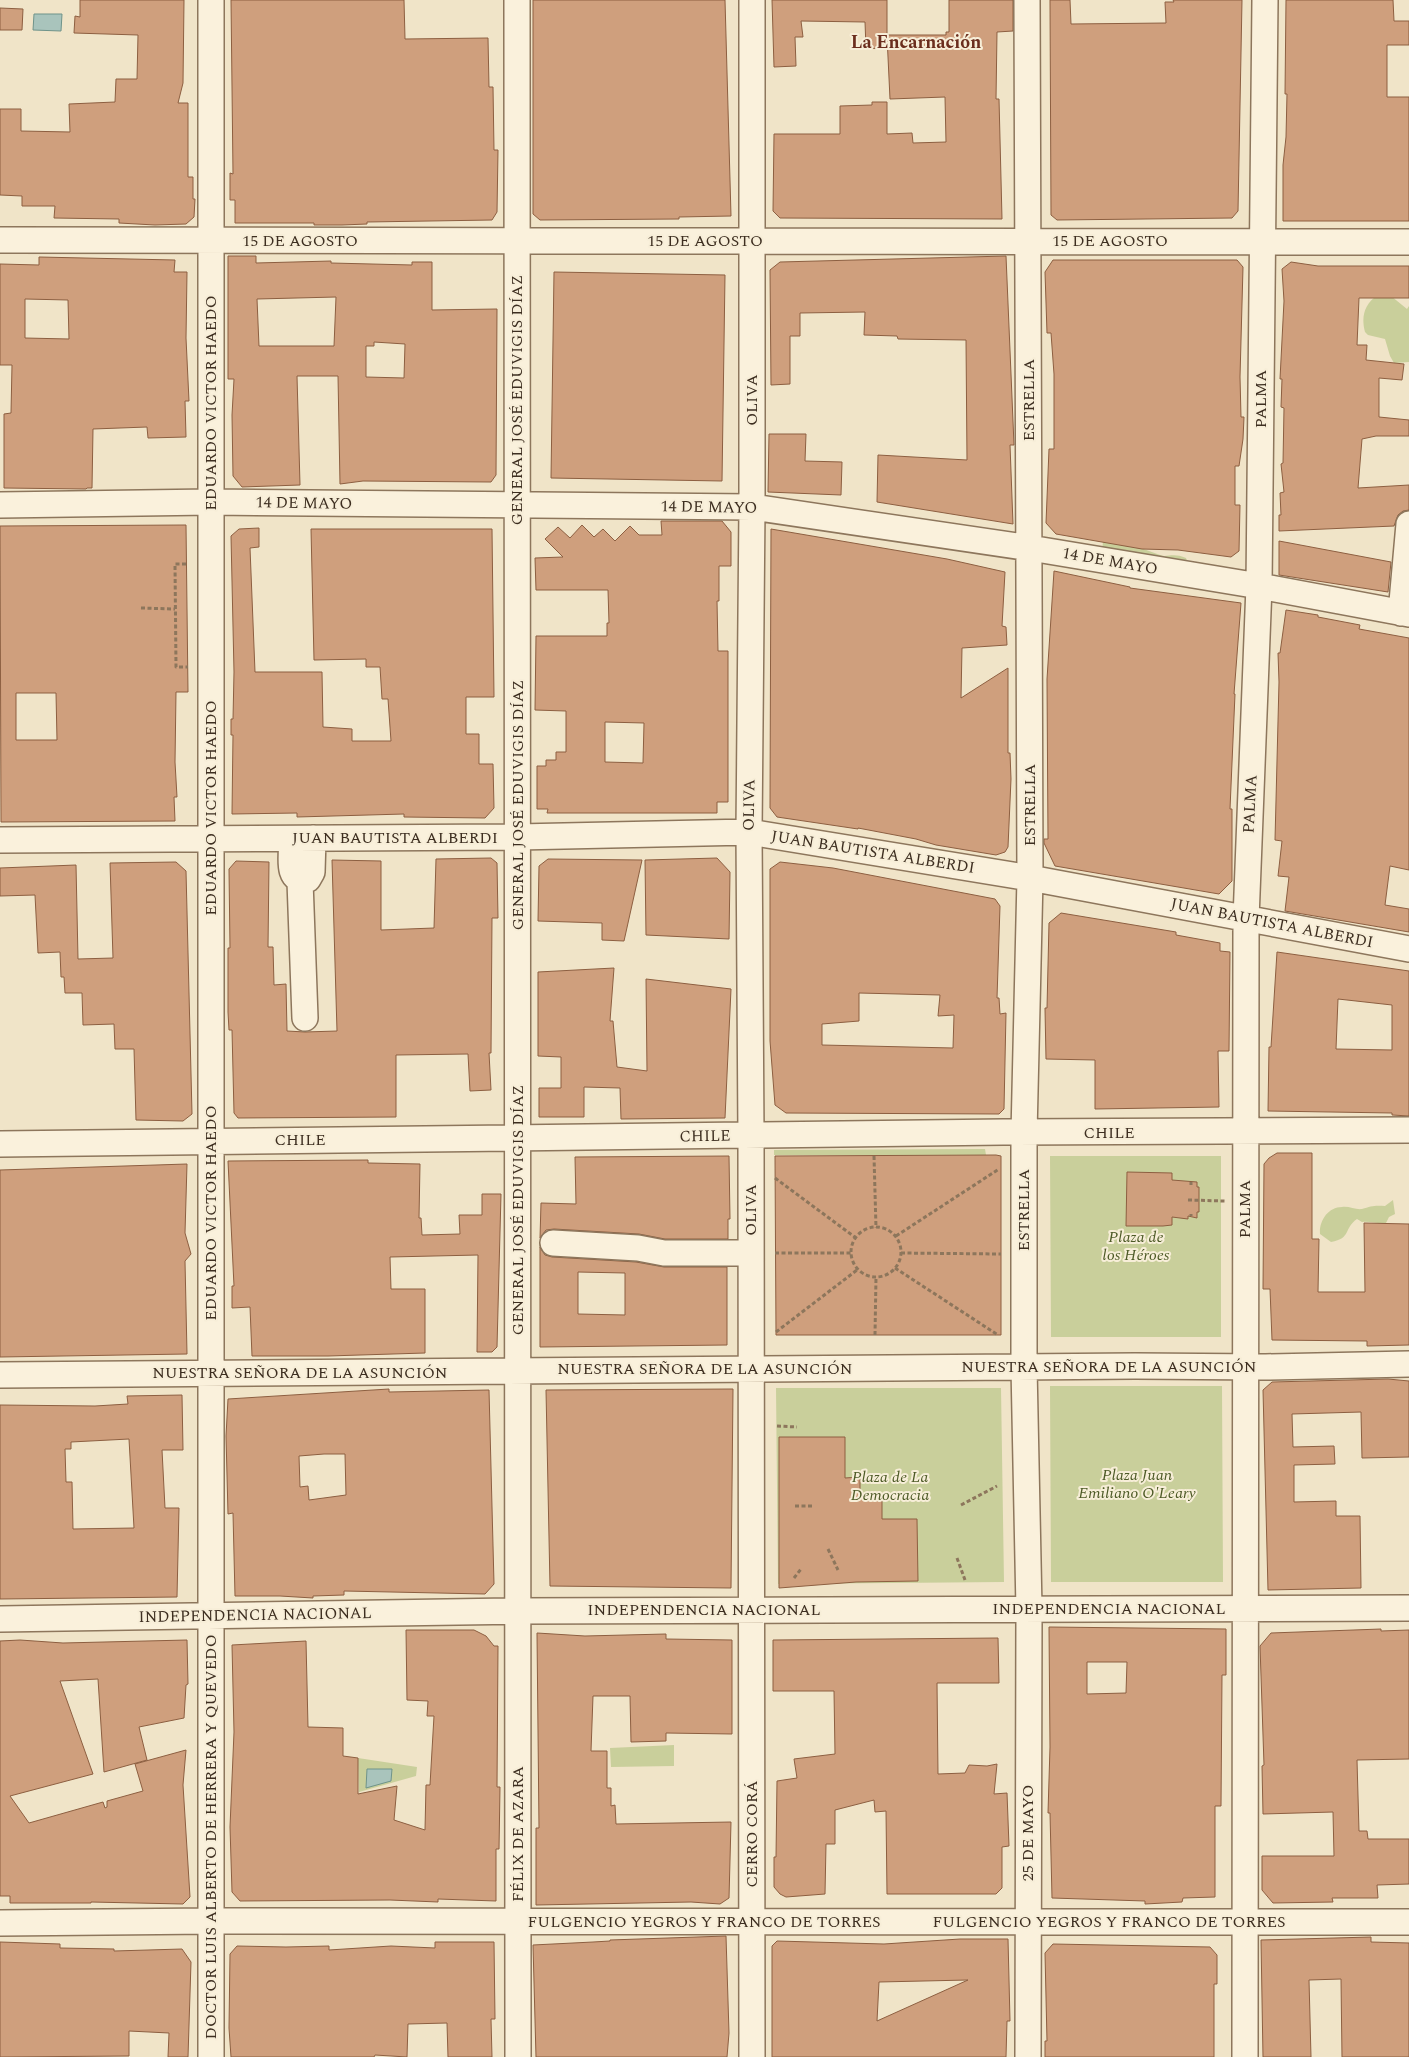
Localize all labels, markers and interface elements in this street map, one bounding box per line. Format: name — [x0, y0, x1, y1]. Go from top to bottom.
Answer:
district label: La Encarnación — [851, 29, 981, 56]
street label: 15 DE AGOSTO — [242, 229, 358, 253]
street label: 15 DE AGOSTO — [647, 229, 763, 253]
street label: 15 DE AGOSTO — [1052, 229, 1168, 253]
street label: GENERAL JOSÉ EDUVIGIS DÍAZ — [505, 275, 529, 525]
street label: EDUARDO VICTOR HAEDO — [199, 295, 223, 511]
street label: ESTRELLA — [1017, 359, 1041, 441]
street label: PALMA — [1249, 370, 1273, 428]
street label: OLIVA — [740, 374, 764, 426]
street label: 14 DE MAYO — [255, 490, 353, 516]
street label: 14 DE MAYO — [660, 494, 758, 520]
street label: 14 DE MAYO — [1060, 541, 1160, 581]
street label: GENERAL JOSÉ EDUVIGIS DÍAZ — [506, 680, 530, 930]
street label: EDUARDO VICTOR HAEDO — [199, 700, 223, 916]
street label: ESTRELLA — [1018, 764, 1042, 846]
street label: PALMA — [1236, 774, 1264, 834]
street label: OLIVA — [737, 779, 761, 831]
street label: JUAN BAUTISTA ALBERDI — [769, 824, 977, 880]
street label: JUAN BAUTISTA ALBERDI — [292, 826, 498, 850]
street label: JUAN BAUTISTA ALBERDI — [1169, 892, 1375, 954]
street label: GENERAL JOSÉ EDUVIGIS DÍAZ — [506, 1085, 530, 1335]
street label: EDUARDO VICTOR HAEDO — [199, 1105, 223, 1321]
street label: CHILE — [1083, 1121, 1135, 1145]
street label: CHILE — [679, 1124, 731, 1148]
street label: CHILE — [274, 1128, 326, 1152]
street label: ESTRELLA — [1012, 1169, 1036, 1251]
street label: PALMA — [1233, 1180, 1257, 1238]
street label: OLIVA — [739, 1184, 763, 1236]
park label: Plaza de los Héroes — [1103, 1225, 1170, 1267]
street label: NUESTRA SEÑORA DE LA ASUNCIÓN — [961, 1355, 1257, 1379]
street label: NUESTRA SEÑORA DE LA ASUNCIÓN — [557, 1357, 853, 1381]
street label: NUESTRA SEÑORA DE LA ASUNCIÓN — [152, 1361, 448, 1385]
park label: Plaza Juan Emiliano O'Leary — [1078, 1463, 1196, 1505]
park label: Plaza de La Democracia — [851, 1465, 929, 1507]
street label: INDEPENDENCIA NACIONAL — [992, 1597, 1226, 1621]
street label: INDEPENDENCIA NACIONAL — [587, 1598, 821, 1622]
street label: INDEPENDENCIA NACIONAL — [138, 1601, 372, 1629]
street label: DOCTOR LUIS ALBERTO DE HERRERA Y QUEVEDO — [199, 1634, 223, 2040]
street label: FÉLIX DE AZARA — [506, 1766, 530, 1902]
street label: CERRO CORÁ — [740, 1780, 764, 1888]
street label: 25 DE MAYO — [1016, 1785, 1040, 1881]
street label: FULGENCIO YEGROS Y FRANCO DE TORRES — [527, 1910, 881, 1934]
street label: FULGENCIO YEGROS Y FRANCO DE TORRES — [932, 1910, 1286, 1934]

